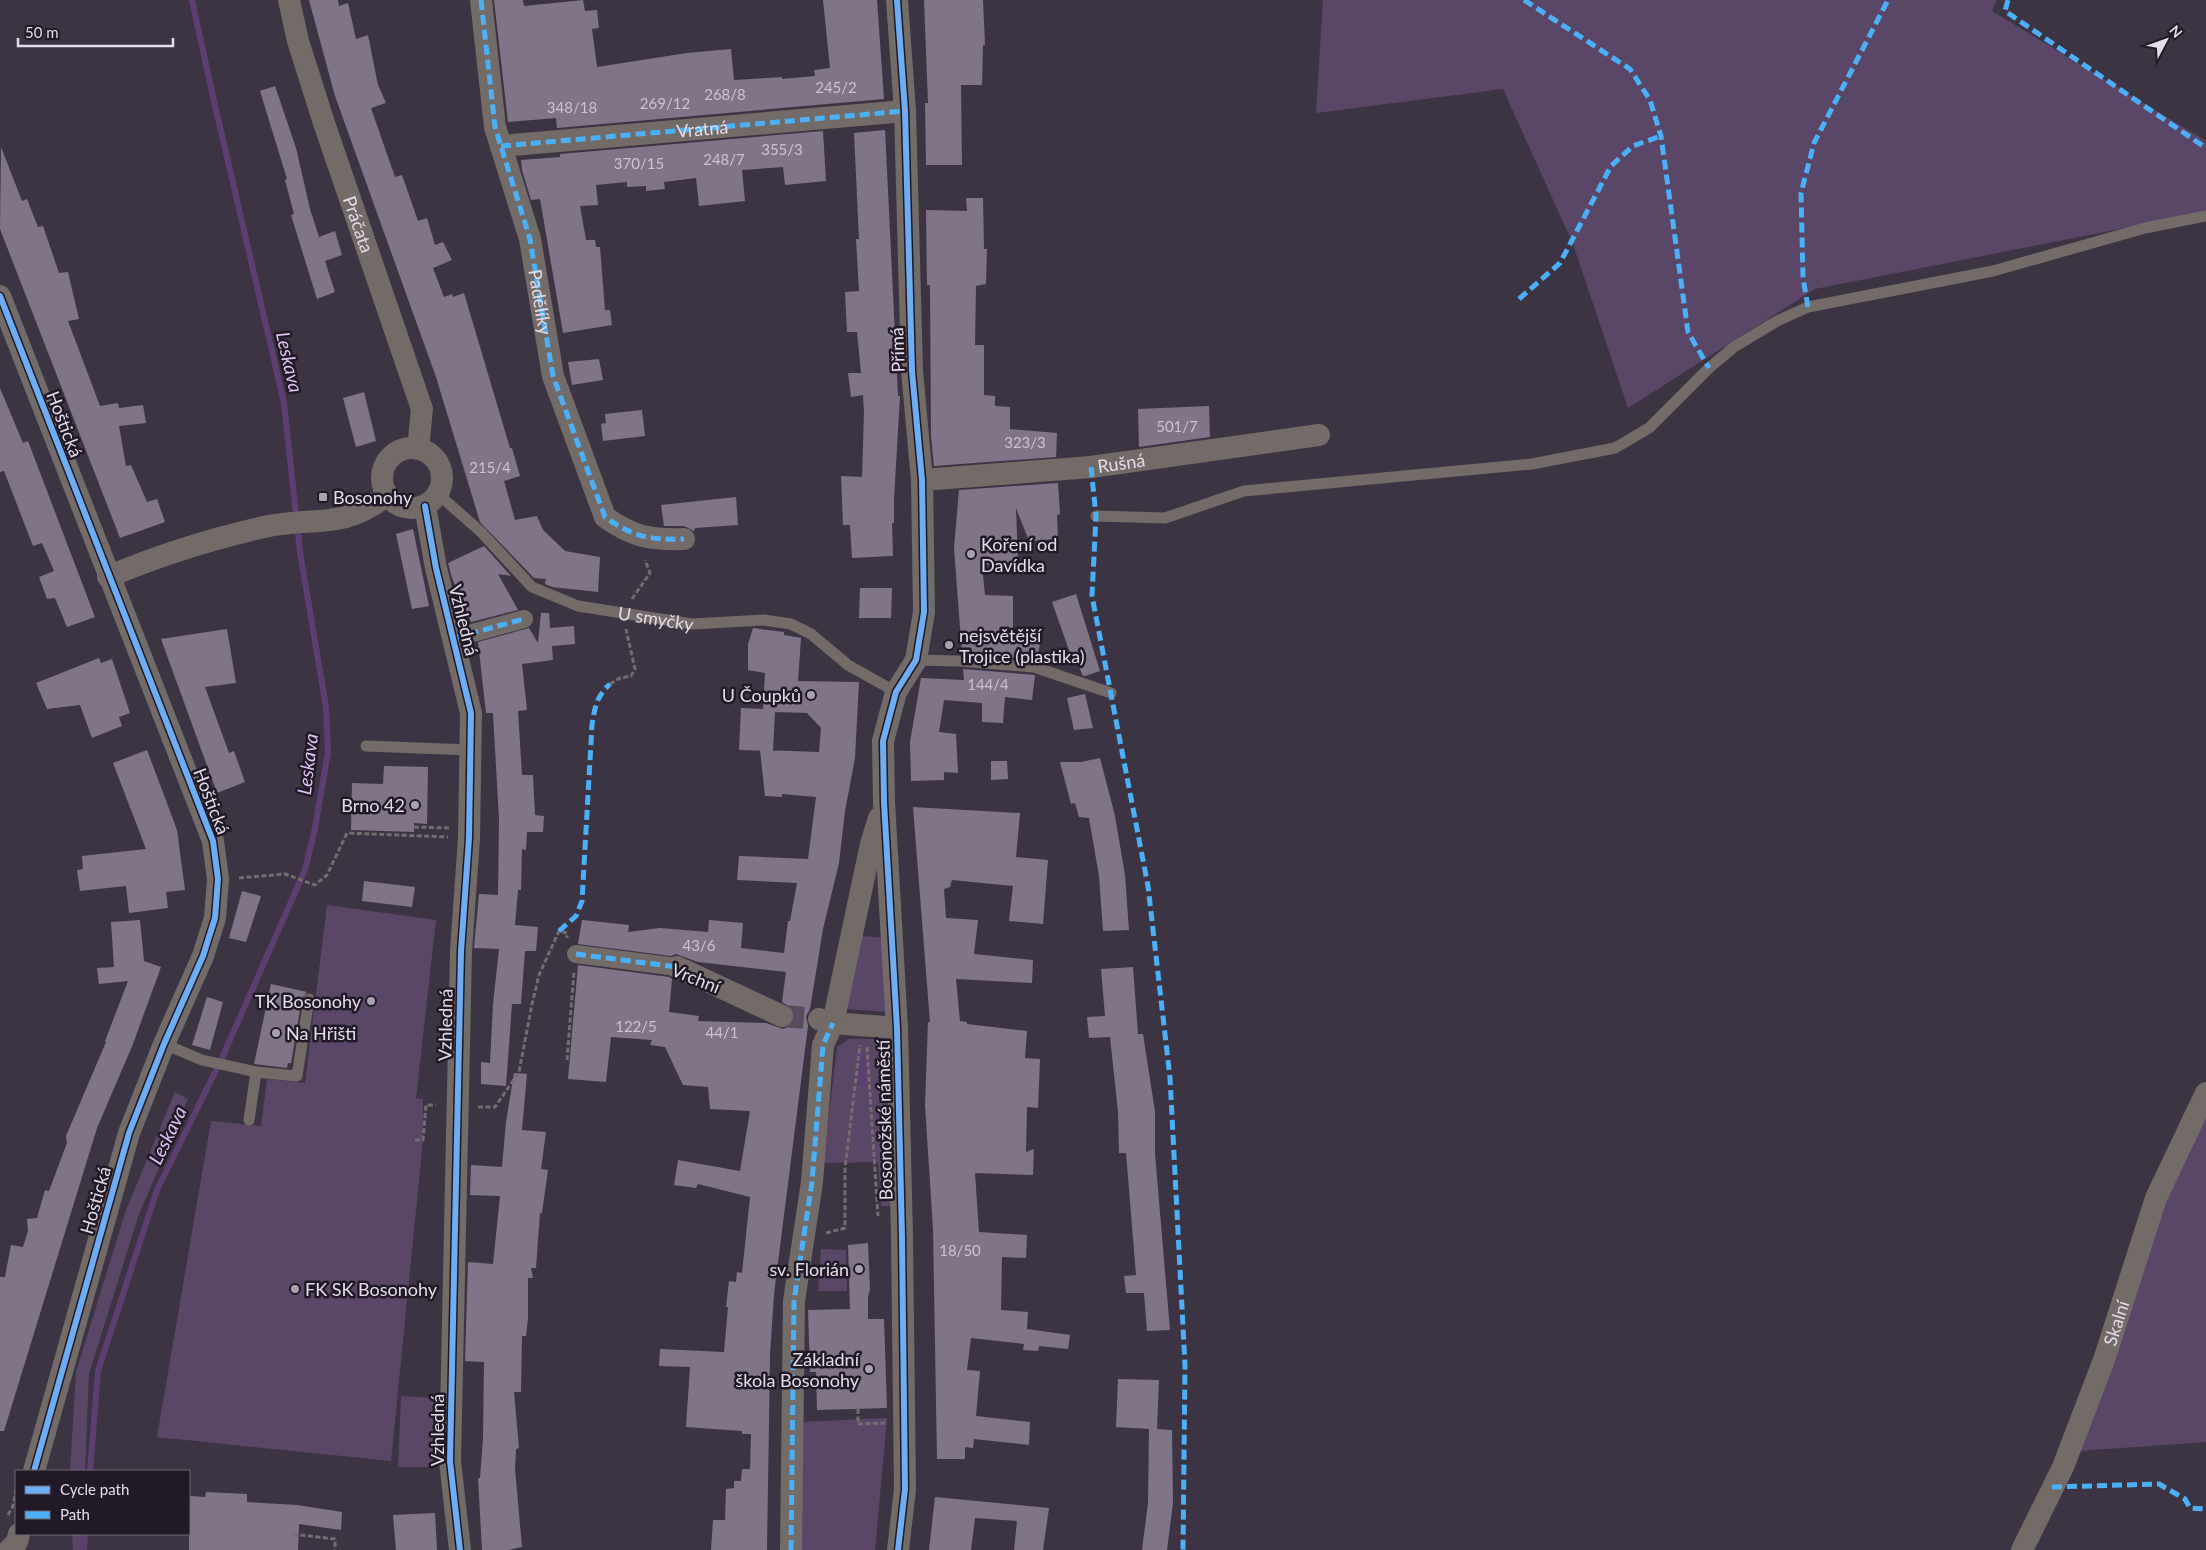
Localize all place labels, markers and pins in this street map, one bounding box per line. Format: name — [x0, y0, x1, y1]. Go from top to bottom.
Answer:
place label: Bosonohy — [333, 486, 413, 508]
marker: Bosonohy — [317, 491, 329, 503]
place label: Koření od Davídka — [981, 533, 1057, 576]
marker: Koření od Davídka — [965, 548, 977, 560]
place label: nejsvětější Trojice (plastika) — [959, 624, 1085, 667]
marker: nejsvětější Trojice (plastika) — [943, 639, 955, 651]
place label: U Čoupků — [722, 684, 801, 706]
marker: U Čoupků — [805, 689, 817, 701]
place label: Brno 42 — [341, 794, 405, 816]
marker: Brno 42 — [409, 799, 421, 811]
place label: TK Bosonohy — [255, 990, 362, 1012]
marker: TK Bosonohy — [365, 995, 377, 1007]
place label: Na Hřišti — [286, 1022, 356, 1044]
marker: Na Hřišti — [270, 1027, 282, 1039]
place label: sv. Florián — [769, 1258, 849, 1280]
marker: sv. Florián — [853, 1263, 865, 1275]
place label: FK SK Bosonohy — [305, 1278, 438, 1300]
marker: FK SK Bosonohy — [289, 1283, 301, 1295]
place label: Základní škola Bosonohy — [736, 1348, 860, 1391]
marker: Základní škola Bosonohy — [863, 1363, 875, 1375]

